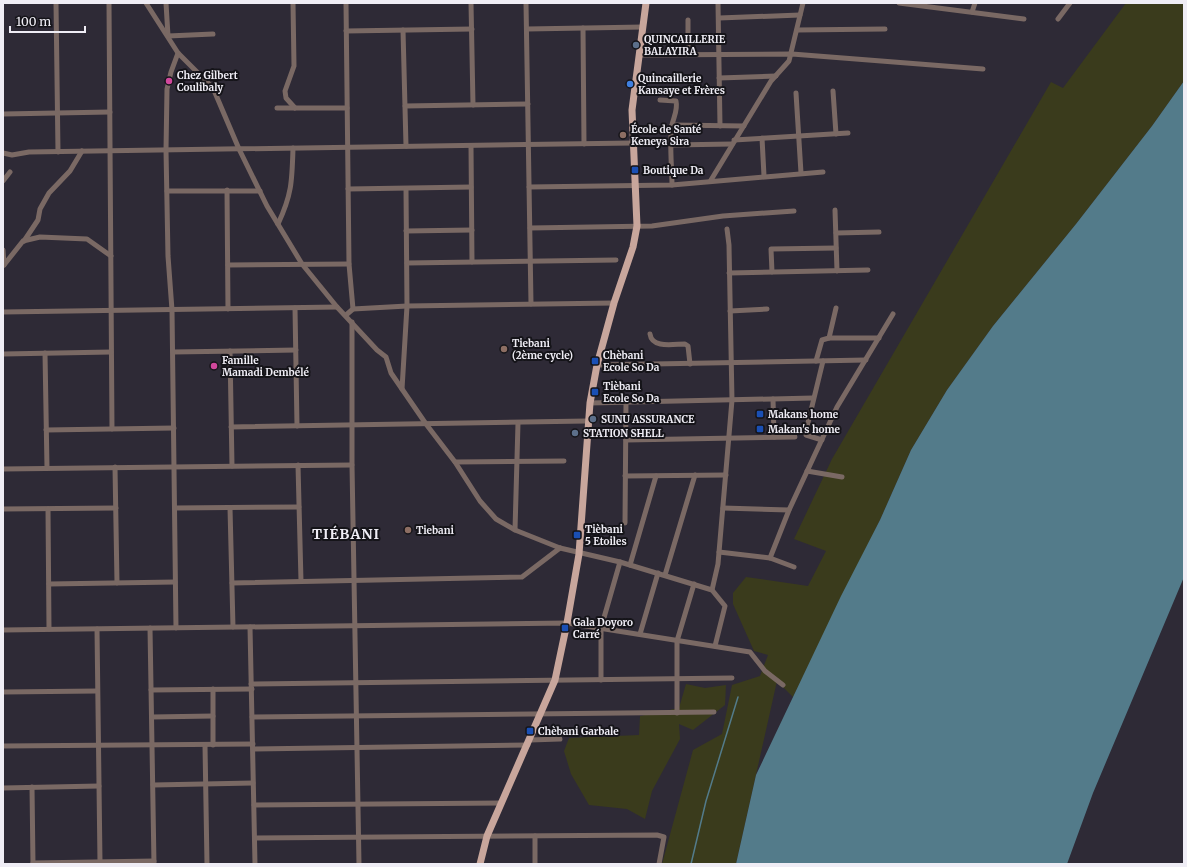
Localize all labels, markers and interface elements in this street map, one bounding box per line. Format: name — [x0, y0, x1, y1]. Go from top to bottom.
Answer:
scale bar — [10, 8, 85, 34]
text: 100 m — [16, 14, 51, 29]
place label: QUINCAILLERIE BALAYIRA — [644, 33, 726, 58]
marker: QUINCAILLERIE BALAYIRA — [631, 40, 641, 50]
place label: Chez Gilbert Coulibaly — [177, 69, 238, 94]
place label: Quincaillerie Kansaye et Frères — [638, 72, 725, 97]
marker: Chez Gilbert Coulibaly — [164, 76, 174, 86]
marker: Quincaillerie Kansaye et Frères — [625, 79, 635, 89]
place label: École de Santé Keneya Sira — [631, 122, 702, 148]
marker: École de Santé Keneya Sira — [618, 130, 628, 140]
place label: Boutique Da — [643, 164, 704, 177]
marker: Boutique Da — [630, 165, 640, 175]
place label: Tiebani (2ème cycle) — [512, 337, 573, 362]
marker: Tiebani (2ème cycle) — [499, 344, 509, 354]
place label: Chèbani Ecole So Da — [603, 349, 660, 374]
place label: Famille Mamadi Dembélé — [222, 354, 309, 379]
marker: Chèbani Ecole So Da — [590, 356, 600, 366]
marker: Famille Mamadi Dembélé — [209, 361, 219, 371]
place label: Tièbani Ecole So Da — [603, 380, 660, 405]
marker: Tièbani Ecole So Da — [590, 387, 600, 397]
place label: Makans home — [768, 408, 839, 421]
marker: Makans home — [755, 409, 765, 419]
place label: SUNU ASSURANCE — [601, 413, 695, 426]
marker: SUNU ASSURANCE — [588, 414, 598, 424]
place label: Makan's home — [768, 423, 841, 436]
marker: Makan's home — [755, 424, 765, 434]
place label: STATION SHELL — [583, 427, 665, 440]
marker: STATION SHELL — [570, 428, 580, 438]
place label: Tièbani 5 Etoiles — [585, 523, 627, 548]
place label: Tiebani — [416, 524, 454, 537]
district label: TIÉBANI — [312, 525, 380, 543]
marker: Tiebani — [403, 525, 413, 535]
marker: Tièbani 5 Etoiles — [572, 530, 582, 540]
place label: Gala Doyoro Carré — [573, 616, 633, 641]
marker: Gala Doyoro Carré — [560, 623, 570, 633]
place label: Chèbani Garbale — [538, 725, 619, 738]
marker: Chèbani Garbale — [525, 726, 535, 736]

